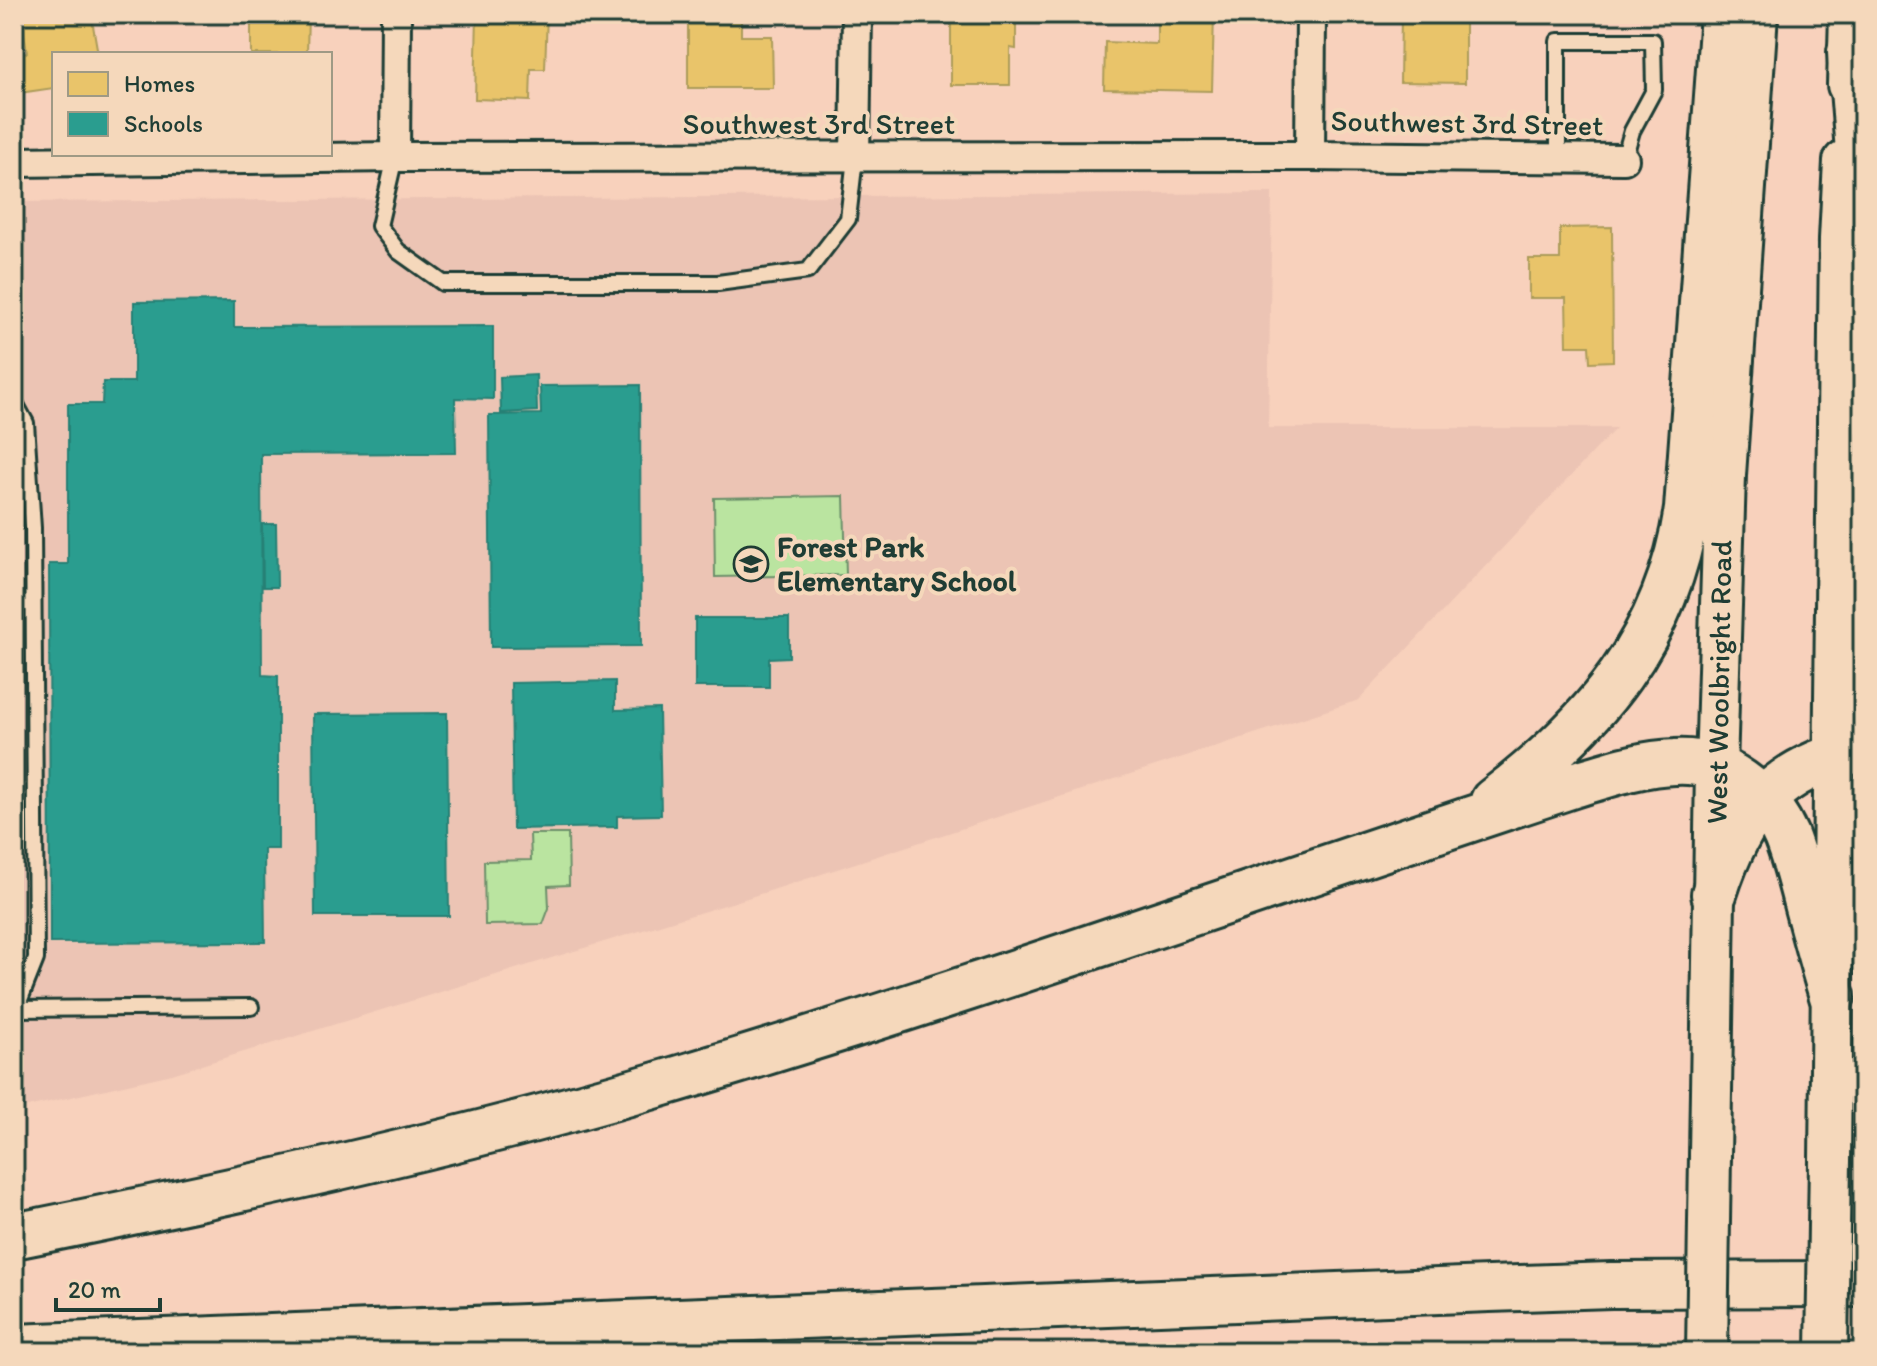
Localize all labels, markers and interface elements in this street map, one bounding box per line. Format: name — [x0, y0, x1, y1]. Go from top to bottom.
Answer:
legend — [52, 52, 332, 156]
text: Homes — [124, 69, 195, 98]
street label: Southwest 3rd Street — [1330, 102, 1604, 143]
street label: Southwest 3rd Street — [683, 105, 955, 142]
text: Schools — [124, 109, 203, 138]
place label: Forest Park Elementary School — [777, 528, 1017, 599]
street label: West Woolbright Road — [1698, 540, 1739, 824]
school or university icon: Forest Park Elementary School — [732, 545, 770, 583]
scale bar — [56, 1262, 160, 1312]
text: 20 m — [68, 1275, 121, 1304]

